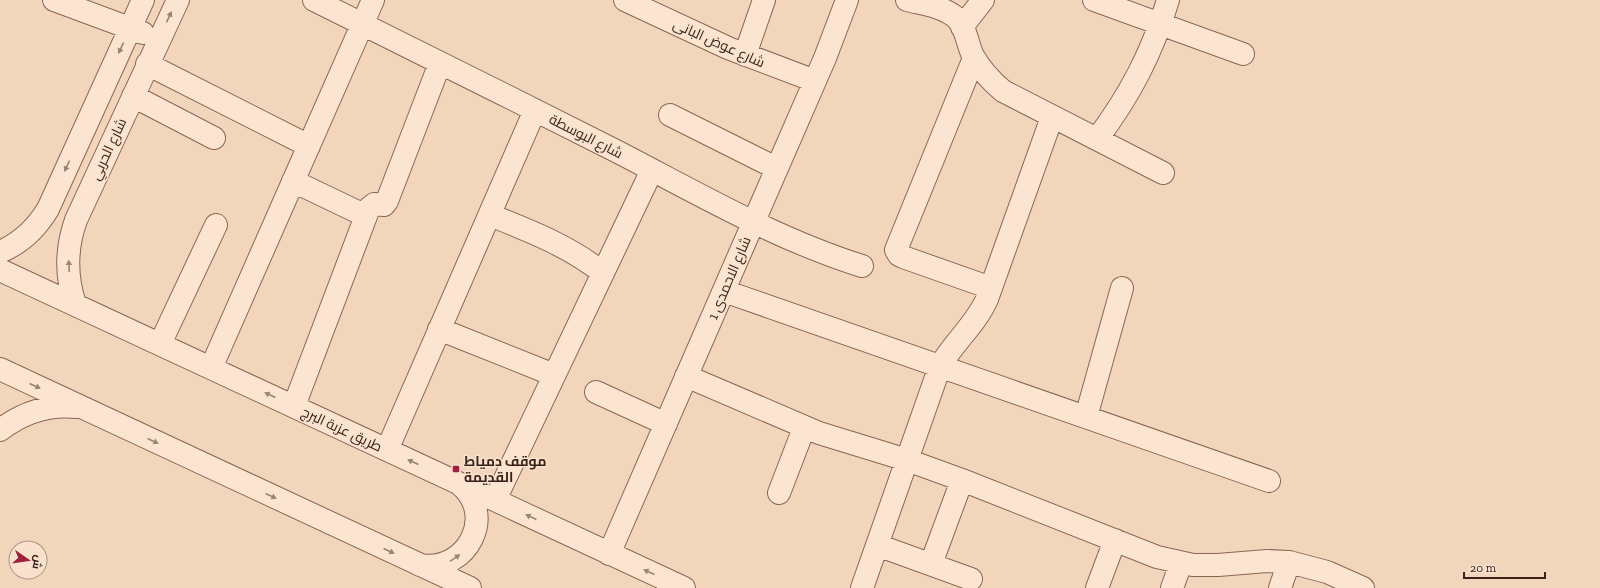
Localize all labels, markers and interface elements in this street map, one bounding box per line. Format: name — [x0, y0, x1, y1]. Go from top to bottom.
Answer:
one-way arrow — [166, 12, 172, 23]
street label: شارع عوض البانى — [670, 16, 767, 71]
one-way arrow — [118, 42, 124, 54]
street label: شارع البوسطة — [546, 111, 625, 162]
street label: شارع الحربي — [87, 115, 133, 184]
one-way arrow — [64, 161, 70, 172]
street label: شارع الاحمدى 1 — [704, 234, 755, 322]
one-way arrow — [65, 260, 72, 272]
one-way arrow — [30, 383, 41, 389]
one-way arrow — [264, 392, 276, 398]
street label: طريق عزبة البرج — [299, 403, 385, 455]
one-way arrow — [148, 438, 159, 444]
place label: موقف دمياط القديمة — [464, 453, 547, 486]
one-way arrow — [407, 459, 419, 465]
marker: موقف دمياط القديمة — [451, 464, 461, 474]
one-way arrow — [265, 493, 277, 499]
one-way arrow — [525, 514, 536, 520]
north arrow — [8, 540, 48, 580]
one-way arrow — [383, 548, 394, 554]
text: ش — [29, 554, 45, 570]
one-way arrow — [450, 554, 461, 562]
scale bar — [1464, 554, 1545, 580]
text: 20 m — [1470, 561, 1497, 575]
one-way arrow — [643, 569, 654, 575]

